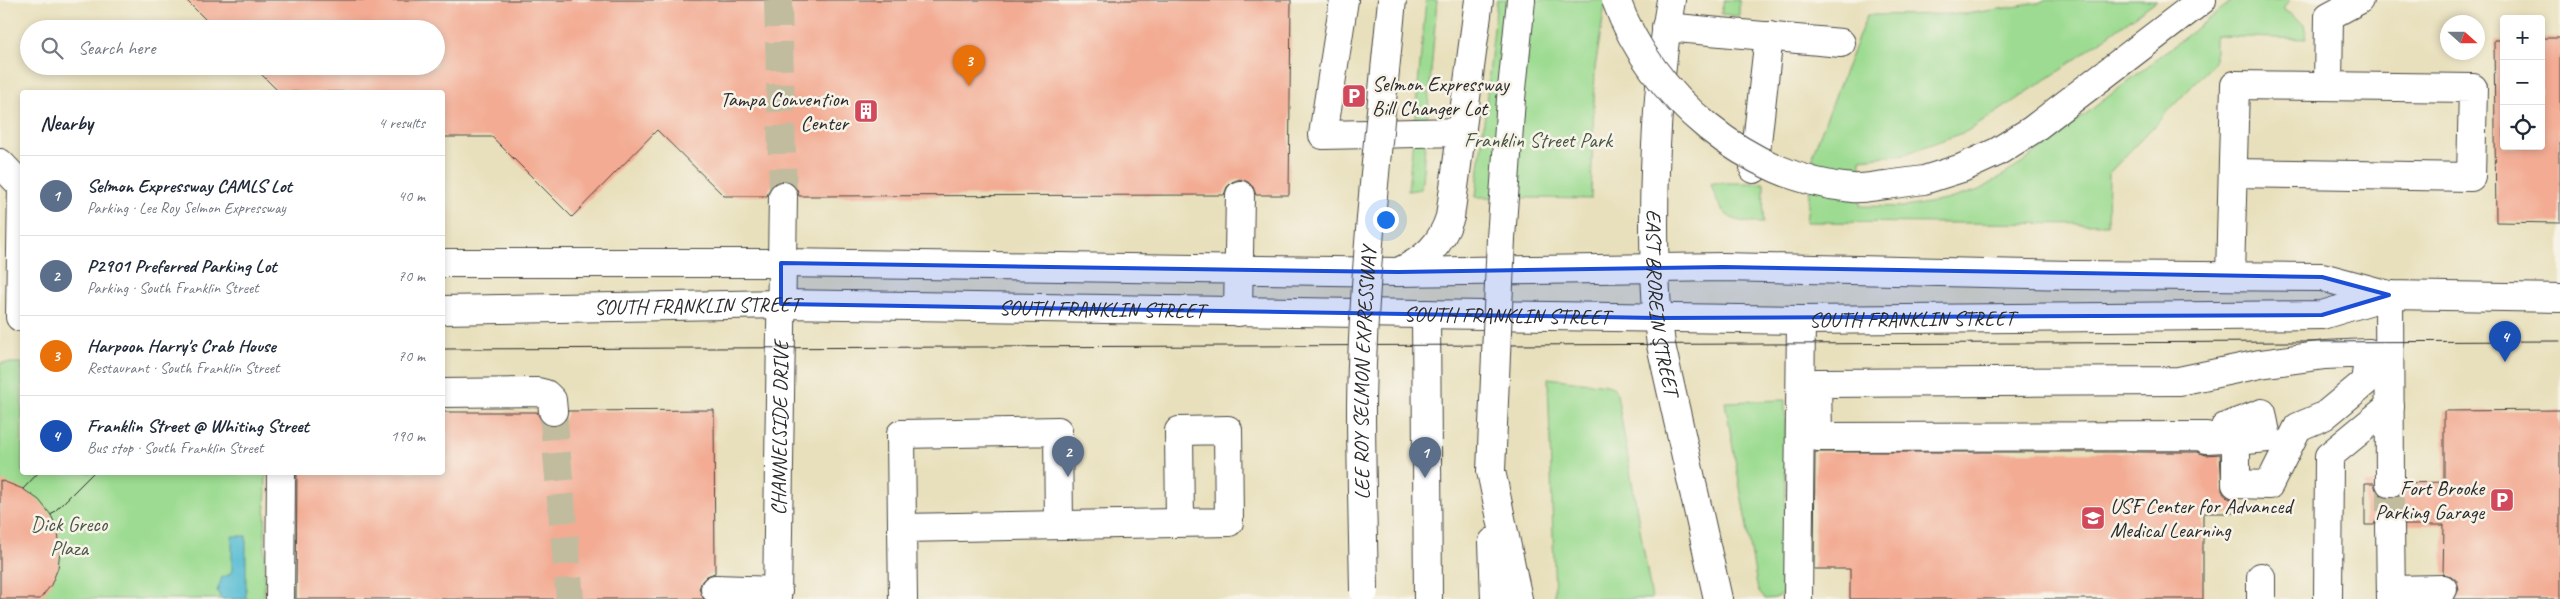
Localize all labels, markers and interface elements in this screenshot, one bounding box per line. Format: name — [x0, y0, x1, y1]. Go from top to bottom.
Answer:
north arrow — [2440, 15, 2485, 60]
map controls — [2500, 15, 2545, 150]
button: + — [2500, 15, 2545, 60]
search box — [20, 20, 445, 75]
icon: search — [38, 34, 66, 62]
text: Search here — [78, 36, 155, 60]
pin: 3 — [953, 45, 985, 86]
button: − — [2500, 60, 2545, 105]
place label: Selmon Expressway Bill Changer Lot — [1372, 71, 1511, 121]
parking icon: Selmon Expressway Bill Changer Lot — [1341, 83, 1367, 109]
place label: Tampa Convention Center — [720, 86, 849, 136]
building icon: Tampa Convention Center — [853, 98, 879, 124]
button: locate — [2500, 105, 2545, 150]
text: Nearby — [40, 110, 93, 136]
text: 4 results — [378, 113, 425, 133]
park label: Franklin Street Park — [1464, 127, 1614, 153]
text: Selmon Expressway CAMLS Lot — [87, 174, 292, 198]
text: 1 — [52, 186, 60, 206]
text: 40 m — [398, 186, 425, 206]
text: Parking · Lee Roy Selmon Expressway — [87, 198, 286, 218]
your location — [1373, 207, 1399, 233]
street label: EAST BROREIN STREET — [1641, 209, 1686, 402]
street label: LEE ROY SELMON EXPRESSWAY — [1348, 242, 1382, 500]
text: P2901 Preferred Parking Lot — [87, 254, 277, 278]
text: 2 — [52, 266, 60, 286]
text: 70 m — [398, 266, 425, 286]
text: Parking · South Franklin Street — [87, 278, 259, 298]
street label: SOUTH FRANKLIN STREET — [594, 291, 804, 320]
street label: SOUTH FRANKLIN STREET — [999, 294, 1209, 324]
street label: SOUTH FRANKLIN STREET — [1404, 301, 1614, 330]
street label: SOUTH FRANKLIN STREET — [1809, 305, 2019, 333]
pin: 4 — [2489, 321, 2521, 362]
text: Harpoon Harry's Crab House — [87, 334, 276, 358]
street label: CHANNELSIDE DRIVE — [765, 338, 794, 516]
text: 3 — [52, 346, 60, 366]
text: 70 m — [398, 346, 425, 366]
text: Restaurant · South Franklin Street — [87, 358, 279, 378]
text: Franklin Street @ Whiting Street — [87, 414, 309, 438]
text: 4 — [52, 426, 60, 446]
text: 190 m — [391, 426, 425, 446]
pin: 2 — [1052, 436, 1084, 477]
pin: 1 — [1409, 437, 1441, 478]
text: Bus stop · South Franklin Street — [87, 438, 263, 458]
place label: Fort Brooke Parking Garage — [2375, 475, 2486, 525]
parking icon: Fort Brooke Parking Garage — [2489, 487, 2515, 513]
place label: USF Center for Advanced Medical Learning — [2110, 493, 2295, 543]
school or university icon: USF Center for Advanced Medical Learning — [2080, 505, 2106, 531]
park label: Dick Greco Plaza — [31, 511, 109, 561]

